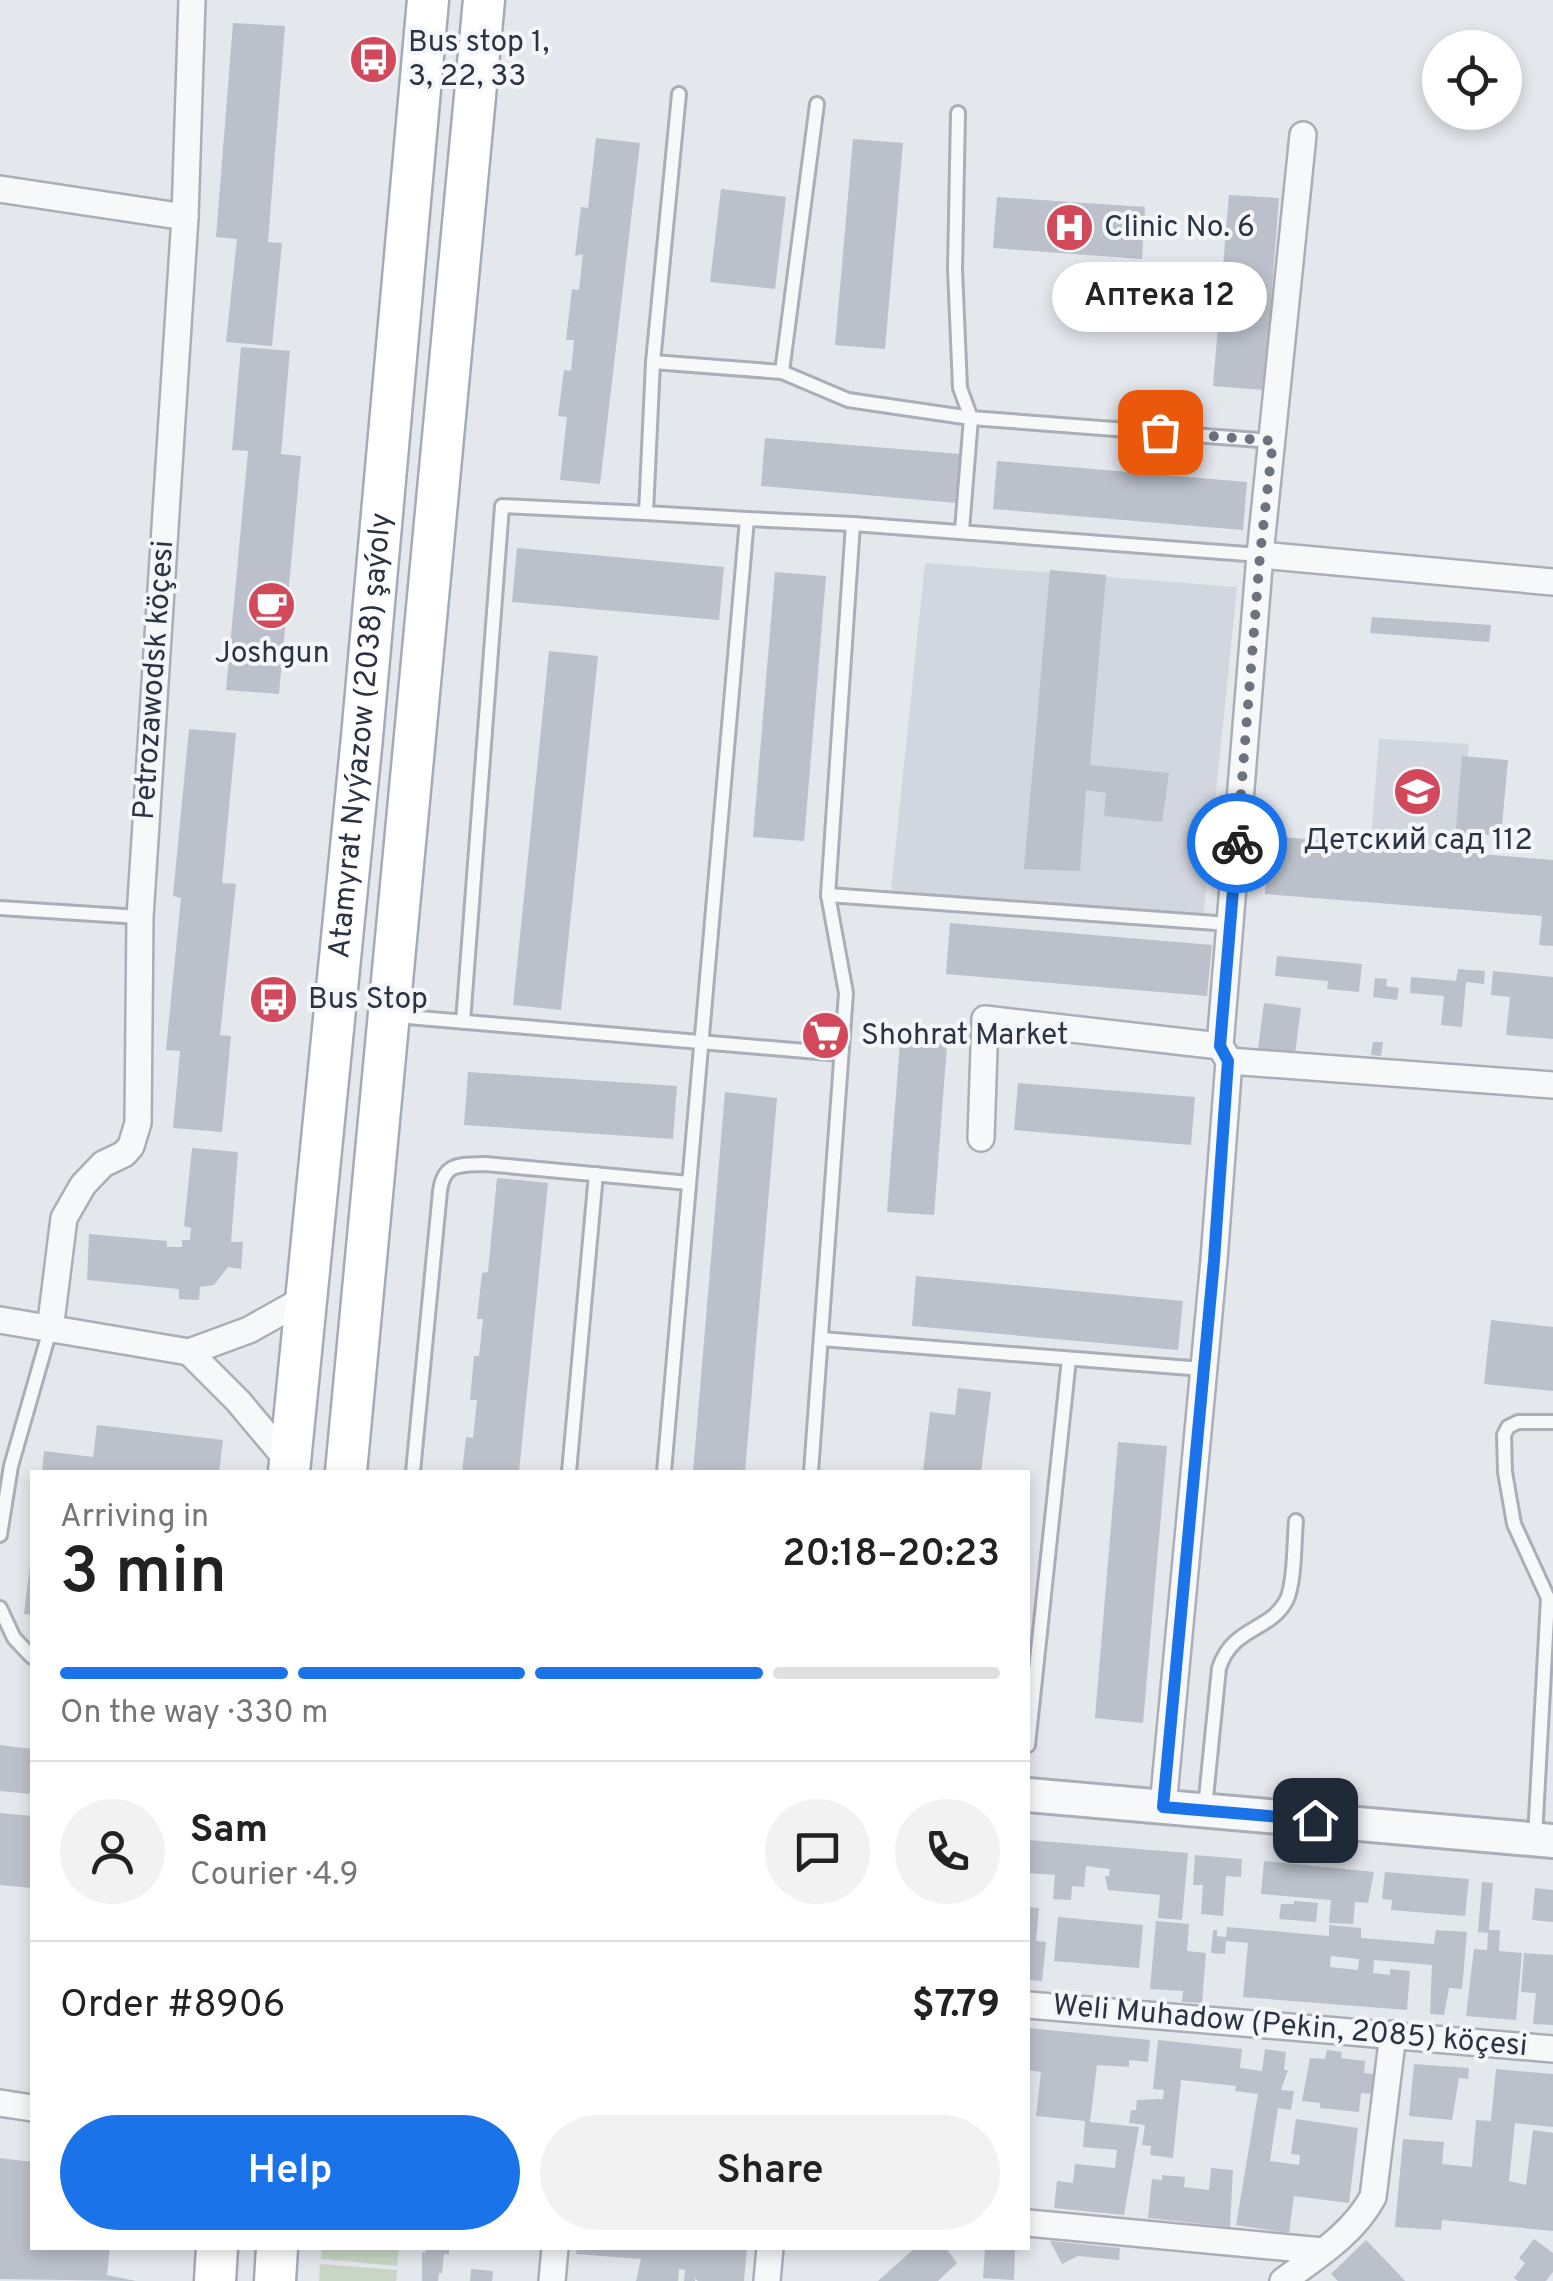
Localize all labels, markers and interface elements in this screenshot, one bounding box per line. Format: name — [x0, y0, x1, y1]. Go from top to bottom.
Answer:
place label: Bus stop 1, 3, 22, 33 — [408, 25, 549, 96]
map controls — [1422, 30, 1522, 130]
button: locate — [1422, 30, 1522, 130]
bus stop icon: Bus stop 1, 3, 22, 33 — [347, 34, 399, 86]
hospital icon: Clinic No. 6 — [1043, 202, 1095, 254]
place label: Clinic No. 6 — [1104, 210, 1255, 247]
callout: Аптека 12 — [1052, 262, 1268, 332]
text: Аптека 12 — [1084, 277, 1235, 317]
pin — [1118, 390, 1203, 475]
icon: bag — [1133, 405, 1188, 460]
street label: Atamyrat Nyýazow (2038) şaýoly — [322, 511, 401, 960]
street label: Petrozawodsk köçesi — [127, 539, 183, 821]
cafe icon: Joshgun — [246, 579, 298, 631]
place label: Joshgun — [214, 636, 330, 673]
school or university icon: Детский сад 112 — [1392, 766, 1444, 818]
courier — [1187, 793, 1287, 893]
icon: bike — [1210, 816, 1265, 871]
place label: Детский сад 112 — [1303, 823, 1533, 860]
bus stop icon: Bus Stop — [247, 974, 299, 1026]
place label: Bus Stop — [308, 982, 428, 1019]
supermarket icon: Shohrat Market — [800, 1010, 852, 1062]
place label: Shohrat Market — [861, 1018, 1068, 1055]
text: Arriving in — [60, 1498, 209, 1538]
text: 20:18–20:23 — [782, 1531, 1000, 1580]
text: 3 min — [60, 1534, 227, 1616]
text: On the way · 330 m — [60, 1694, 328, 1734]
pin — [1273, 1778, 1358, 1863]
icon: home — [1288, 1793, 1343, 1848]
button: person — [60, 1799, 165, 1904]
button: chat — [765, 1799, 870, 1904]
button: phone — [895, 1799, 1000, 1904]
text: Sam — [190, 1807, 268, 1856]
text: Courier · 4.9 — [190, 1856, 359, 1896]
text: Order #8906 — [60, 1982, 286, 2031]
text: $7.79 — [912, 1982, 1000, 2031]
street label: Weli Muhadow (Pekin, 2085) köçesi — [1051, 1988, 1529, 2066]
button: Help — [60, 2115, 520, 2230]
button: Share — [540, 2115, 1000, 2230]

